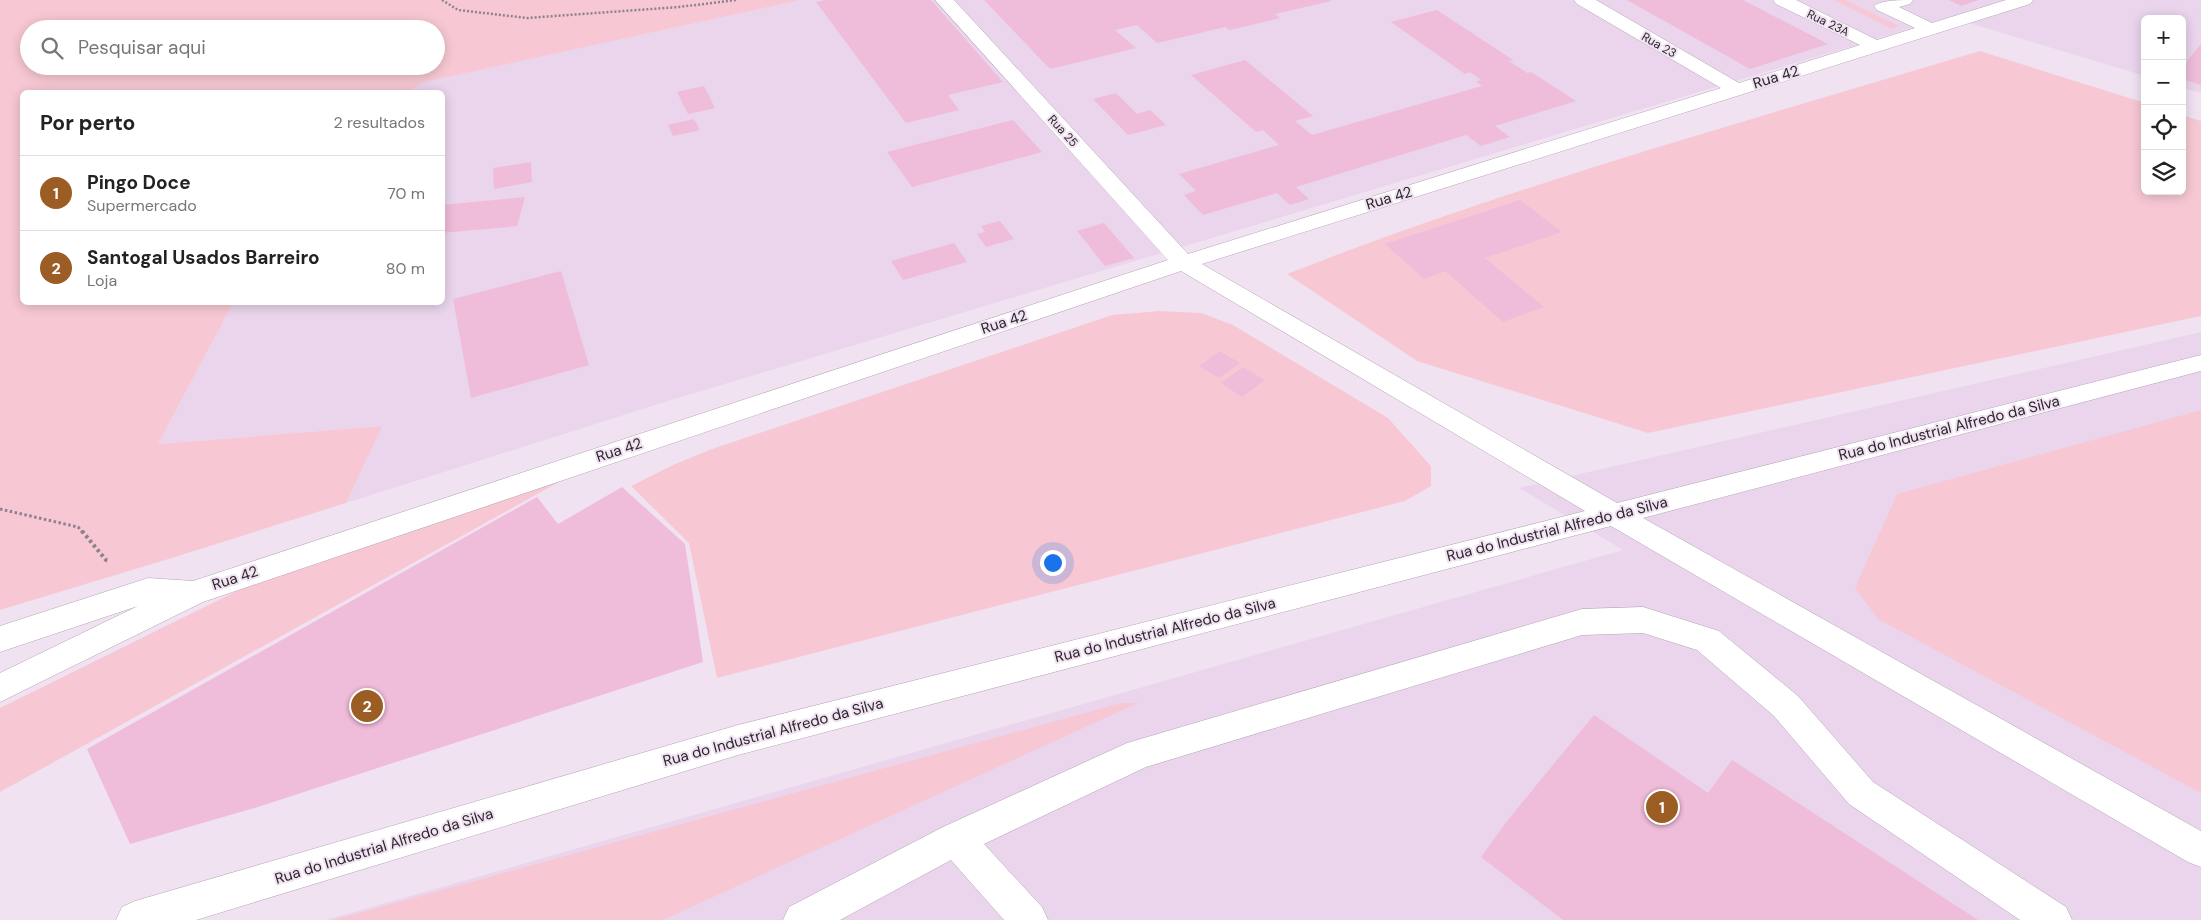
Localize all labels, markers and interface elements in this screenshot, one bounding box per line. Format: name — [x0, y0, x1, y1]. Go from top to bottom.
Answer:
street label: Rua 23A — [1804, 6, 1852, 40]
map controls — [2141, 15, 2186, 195]
button: + — [2141, 15, 2186, 60]
search box — [20, 20, 445, 75]
street label: Rua 23 — [1639, 29, 1679, 61]
icon: search — [38, 34, 66, 62]
text: Pesquisar aqui — [78, 35, 206, 60]
button: − — [2141, 60, 2186, 105]
street label: Rua 42 — [1750, 61, 1802, 93]
button: locate — [2141, 105, 2186, 150]
text: Por perto — [40, 109, 135, 137]
text: 2 resultados — [334, 112, 425, 133]
street label: Rua 25 — [1044, 112, 1082, 150]
button: layers — [2141, 150, 2186, 195]
text: Pingo Doce — [87, 170, 191, 195]
street label: Rua 42 — [1363, 182, 1415, 214]
text: 1 — [53, 183, 59, 204]
text: 70 m — [387, 183, 425, 204]
text: Supermercado — [87, 195, 197, 216]
text: Santogal Usados Barreiro — [87, 245, 320, 270]
text: 2 — [51, 258, 61, 279]
text: 80 m — [386, 258, 425, 279]
text: Loja — [87, 270, 117, 291]
street label: Rua 42 — [978, 305, 1030, 339]
street label: Rua do Industrial Alfredo da Silva — [1836, 391, 2062, 465]
street label: Rua 42 — [593, 433, 645, 467]
street label: Rua do Industrial Alfredo da Silva — [1444, 492, 1670, 566]
your location — [1040, 550, 1066, 576]
street label: Rua 42 — [209, 561, 261, 595]
street label: Rua do Industrial Alfredo da Silva — [1052, 593, 1278, 667]
pin: 2 — [351, 687, 383, 725]
street label: Rua do Industrial Alfredo da Silva — [661, 693, 885, 771]
pin: 1 — [1646, 788, 1678, 826]
street label: Rua do Industrial Alfredo da Silva — [272, 803, 496, 889]

